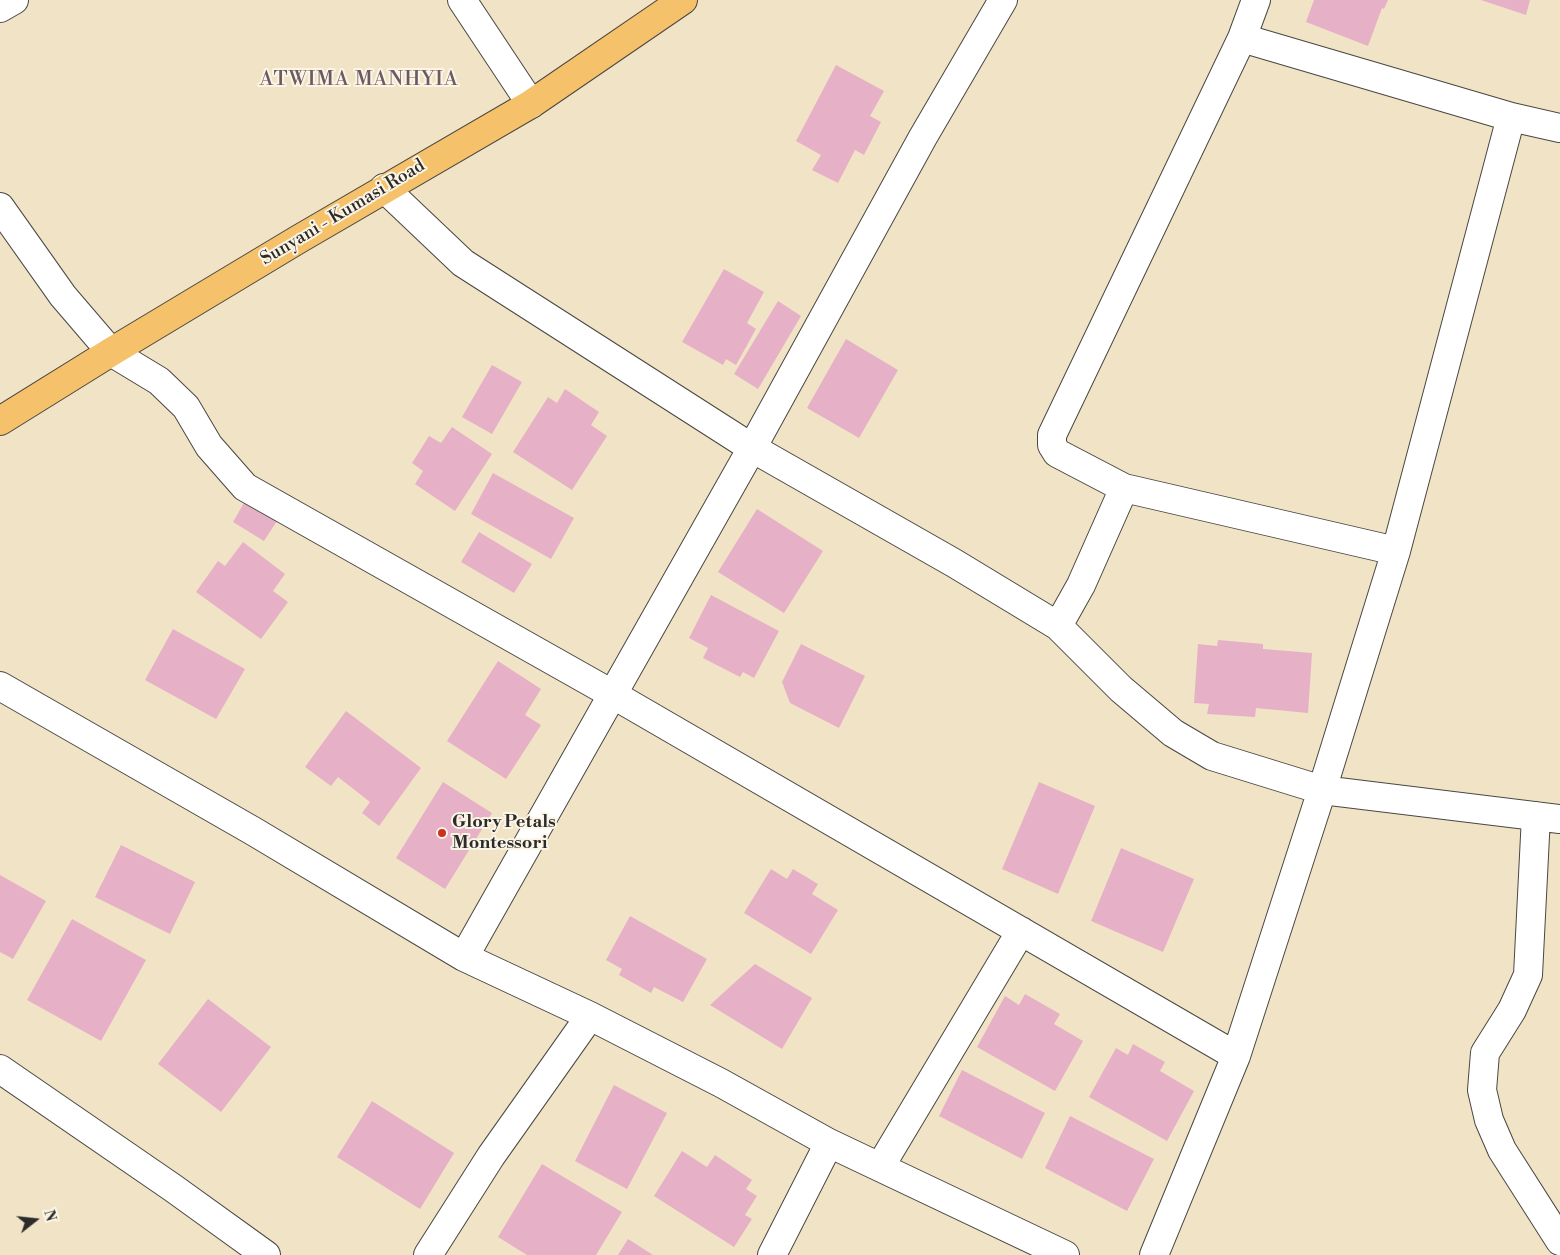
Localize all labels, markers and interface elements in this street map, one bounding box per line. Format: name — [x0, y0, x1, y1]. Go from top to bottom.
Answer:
district label: ATWIMA MANHYIA — [258, 68, 460, 92]
street label: Sunyani - Kumasi Road — [257, 155, 429, 271]
place label: Glory Petals Montessori — [452, 812, 556, 854]
marker: Glory Petals Montessori — [436, 827, 448, 839]
north arrow — [10, 1195, 60, 1245]
text: N — [39, 1208, 60, 1224]

